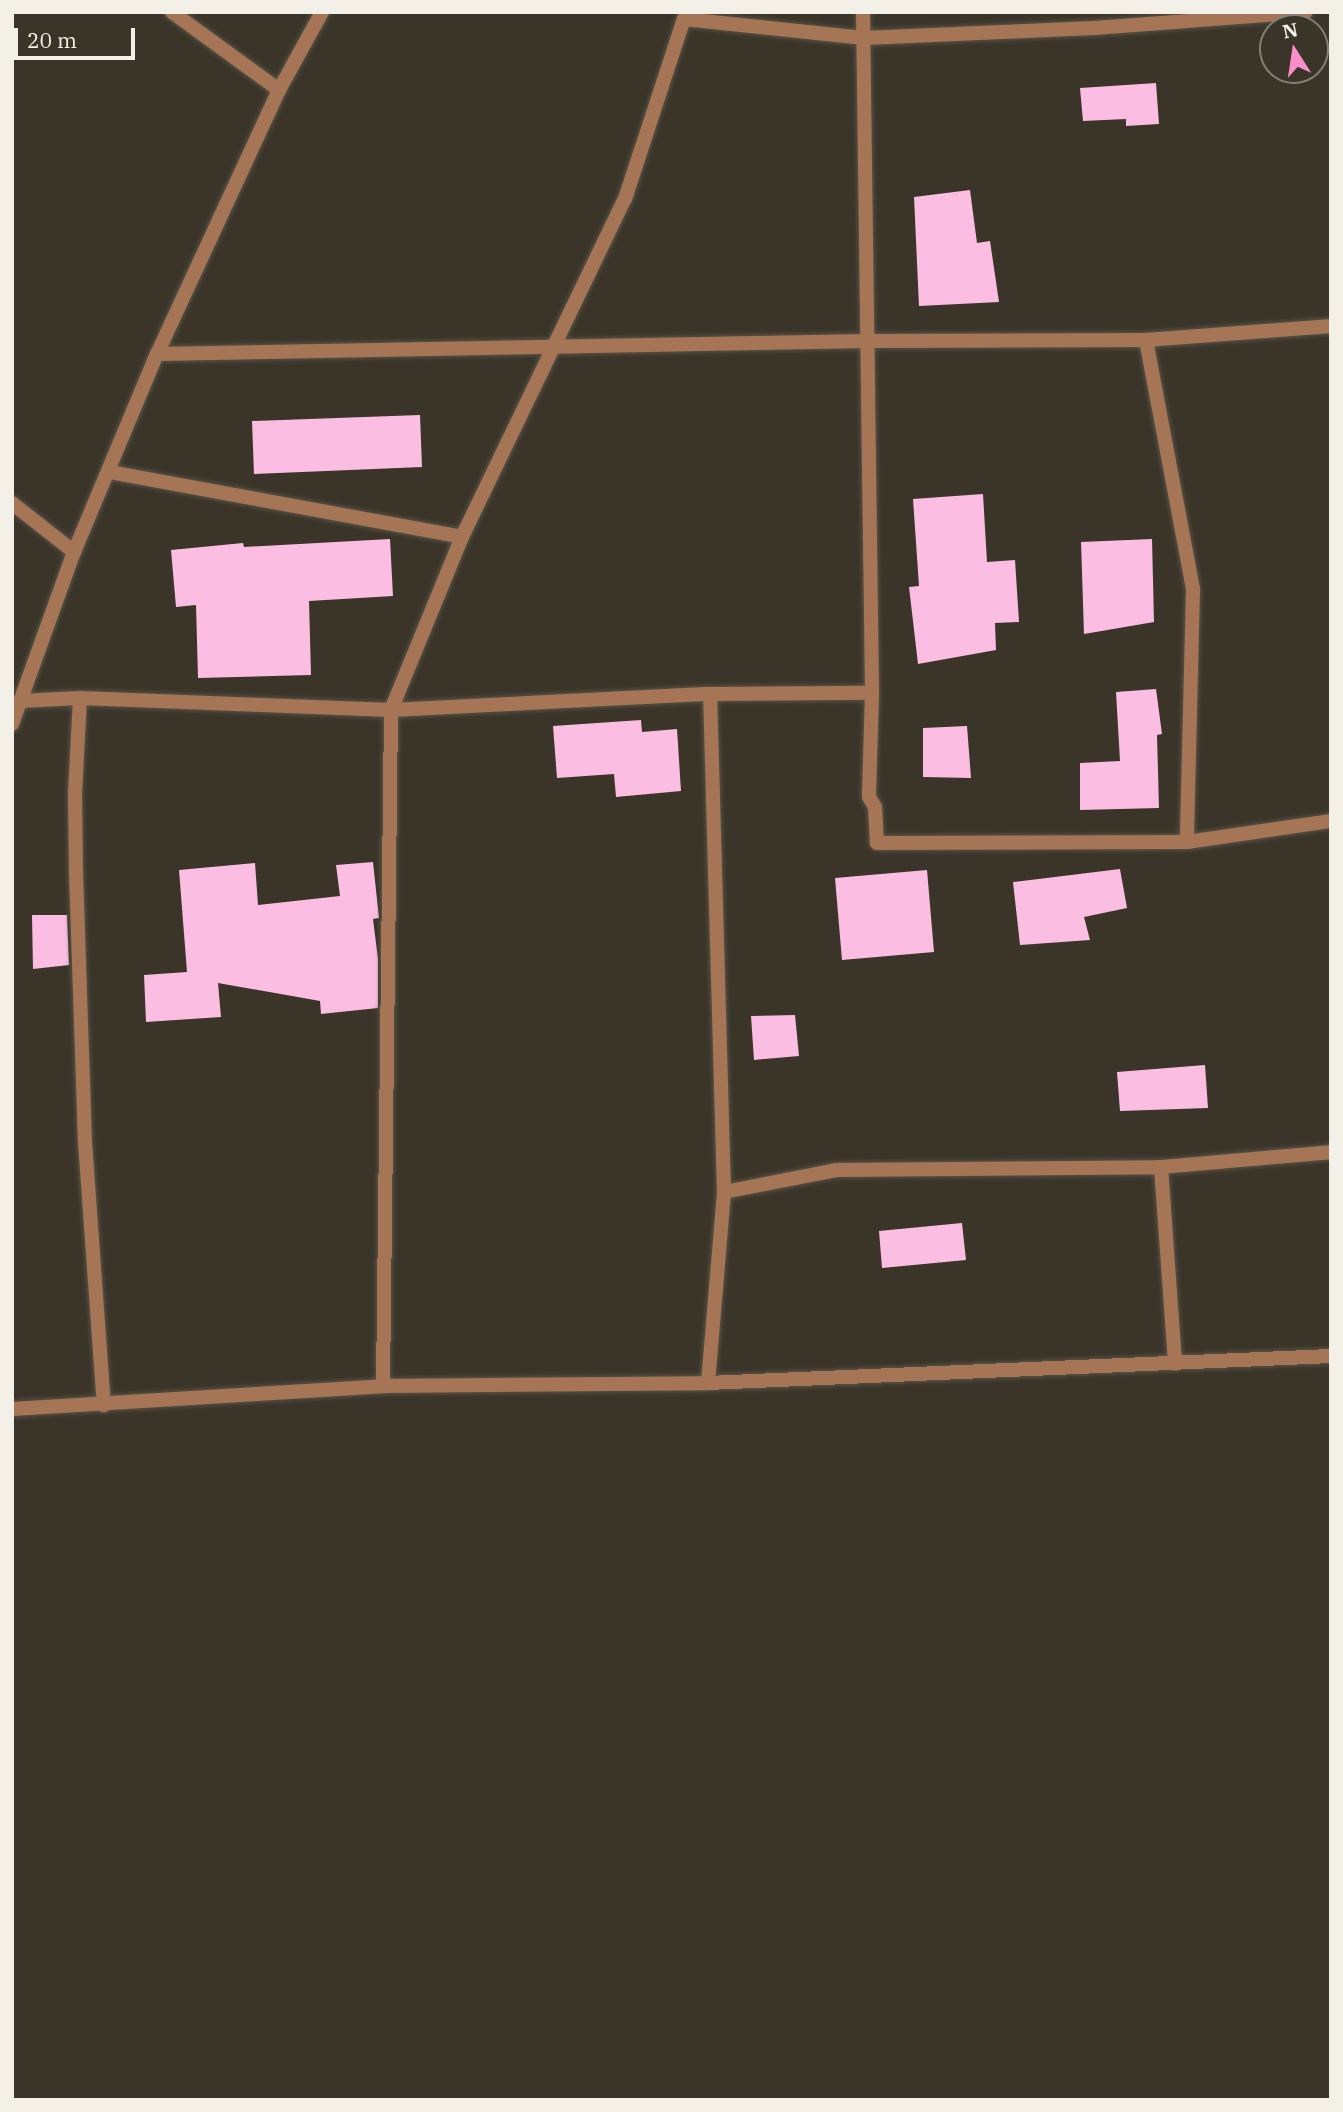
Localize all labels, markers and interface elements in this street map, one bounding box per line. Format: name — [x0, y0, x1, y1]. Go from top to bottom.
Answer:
scale bar — [18, 14, 138, 58]
north arrow — [1259, 14, 1329, 84]
text: N — [1280, 17, 1300, 44]
text: 20 m — [27, 26, 77, 54]

